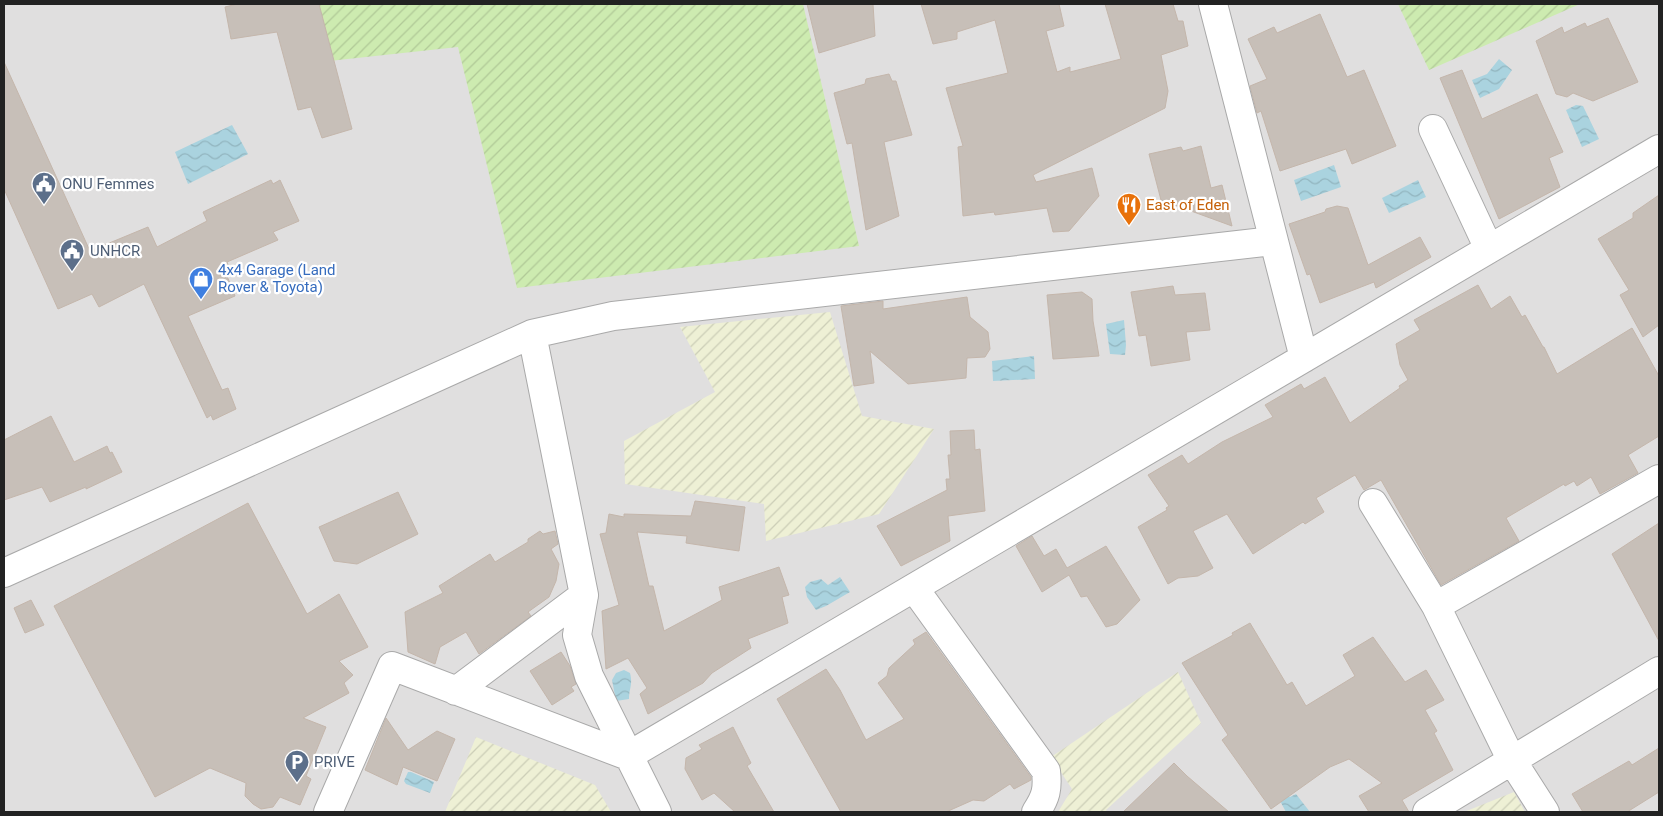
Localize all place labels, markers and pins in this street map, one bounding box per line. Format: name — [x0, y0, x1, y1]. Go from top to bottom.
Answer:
public building icon: ONU Femmes — [31, 171, 57, 205]
place label: ONU Femmes — [62, 175, 155, 193]
restaurant icon: East of Eden — [1116, 192, 1142, 226]
place label: East of Eden — [1146, 196, 1230, 214]
public building icon: UNHCR — [59, 238, 85, 272]
place label: UNHCR — [90, 242, 140, 260]
place label: 4x4 Garage (Land Rover & Toyota) — [218, 261, 336, 296]
shop icon: 4x4 Garage (Land Rover & Toyota) — [188, 266, 214, 300]
parking icon: PRIVE — [284, 749, 310, 783]
place label: PRIVE — [314, 753, 355, 771]

